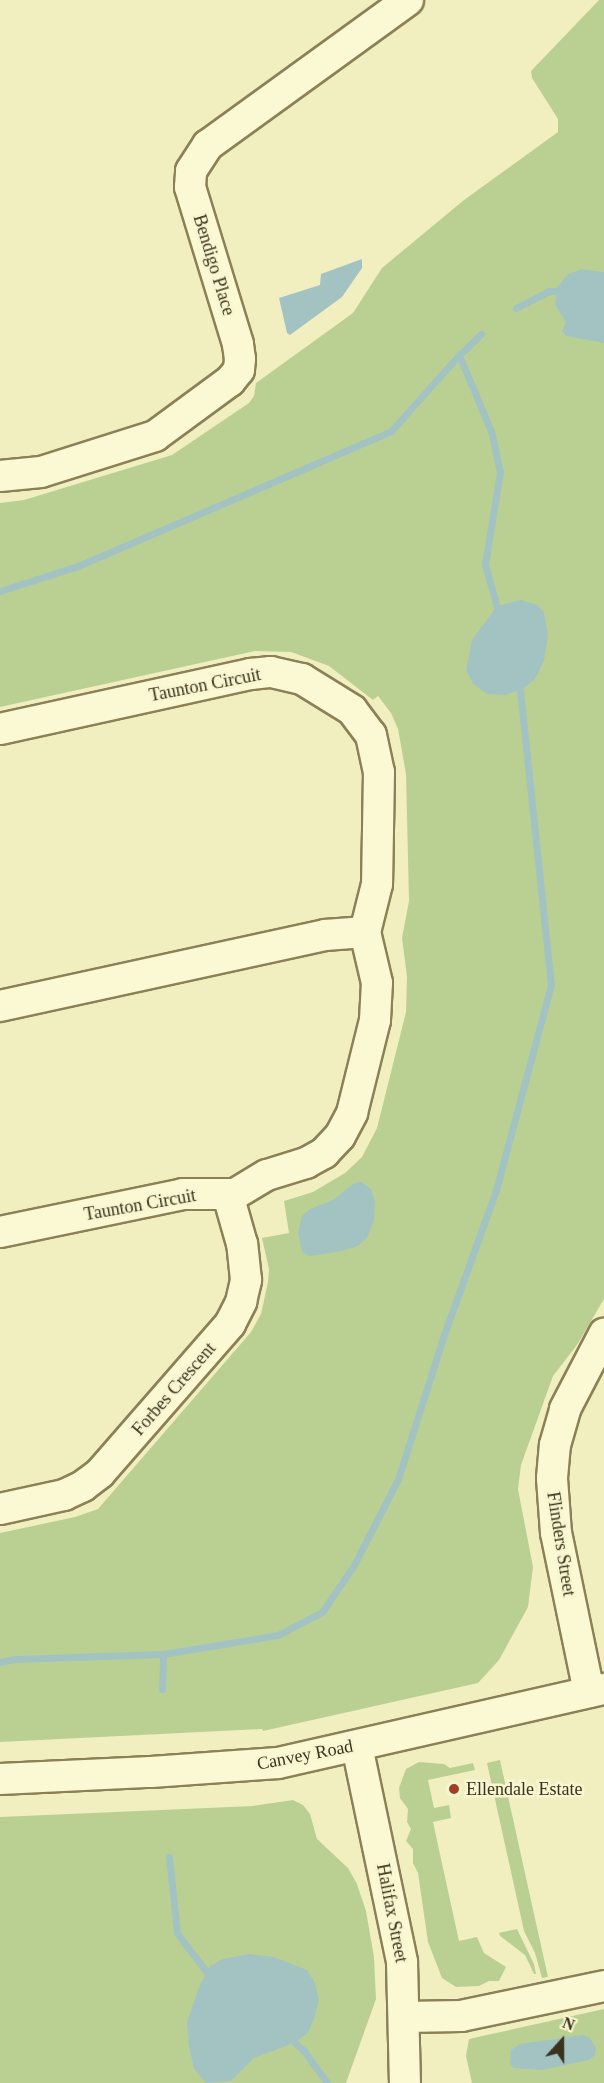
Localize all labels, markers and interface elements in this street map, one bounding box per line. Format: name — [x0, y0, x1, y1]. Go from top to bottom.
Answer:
street label: Bendigo Place — [188, 212, 240, 318]
street label: Taunton Circuit — [147, 664, 263, 706]
street label: Taunton Circuit — [82, 1185, 198, 1225]
street label: Forbes Crescent — [128, 1338, 220, 1440]
street label: Flinders Street — [542, 1490, 580, 1598]
street label: Canvey Road — [255, 1735, 355, 1775]
place label: Ellendale Estate — [466, 1778, 582, 1800]
marker: Ellendale Estate — [447, 1782, 461, 1796]
street label: Halifax Street — [372, 1862, 412, 1964]
north arrow — [532, 2011, 592, 2071]
text: N — [560, 2014, 577, 2034]

